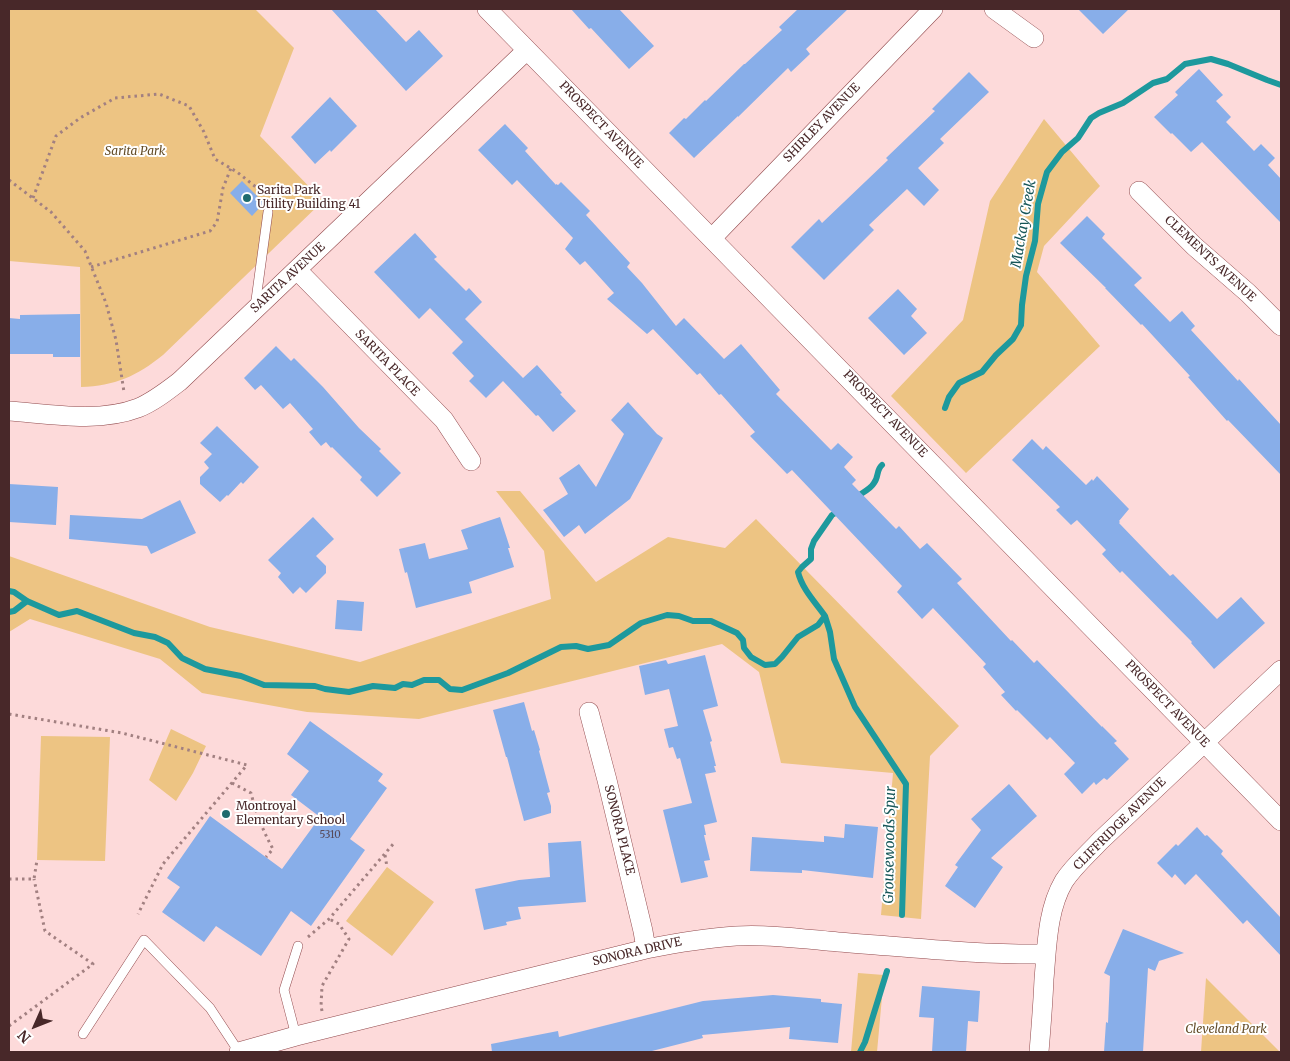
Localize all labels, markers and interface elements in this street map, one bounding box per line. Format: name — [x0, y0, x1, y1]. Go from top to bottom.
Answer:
street label: PROSPECT AVENUE — [556, 79, 646, 171]
street label: SHIRLEY AVENUE — [781, 81, 863, 165]
park label: Sarita Park — [105, 145, 165, 159]
water label: Mackay Creek — [1008, 179, 1040, 269]
place label: Sarita Park Utility Building 41 — [257, 184, 361, 212]
marker: Sarita Park Utility Building 41 — [241, 192, 253, 204]
street label: CLEMENTS AVENUE — [1161, 213, 1259, 305]
street label: SARITA AVENUE — [248, 240, 328, 316]
street label: SARITA PLACE — [352, 327, 422, 399]
street label: PROSPECT AVENUE — [840, 368, 930, 460]
street label: PROSPECT AVENUE — [1122, 658, 1212, 750]
street label: CLIFFRIDGE AVENUE — [1071, 775, 1169, 873]
street label: SONORA PLACE — [601, 783, 637, 877]
water label: Grousewoods Spur — [881, 786, 899, 904]
place label: Montroyal Elementary School — [236, 800, 345, 828]
marker: Montroyal Elementary School — [220, 808, 232, 820]
house number: 5310 — [319, 829, 341, 841]
street label: SONORA DRIVE — [591, 935, 683, 969]
north arrow — [10, 1001, 60, 1051]
park label: Cleveland Park — [1185, 1023, 1267, 1037]
text: N — [14, 1026, 35, 1047]

